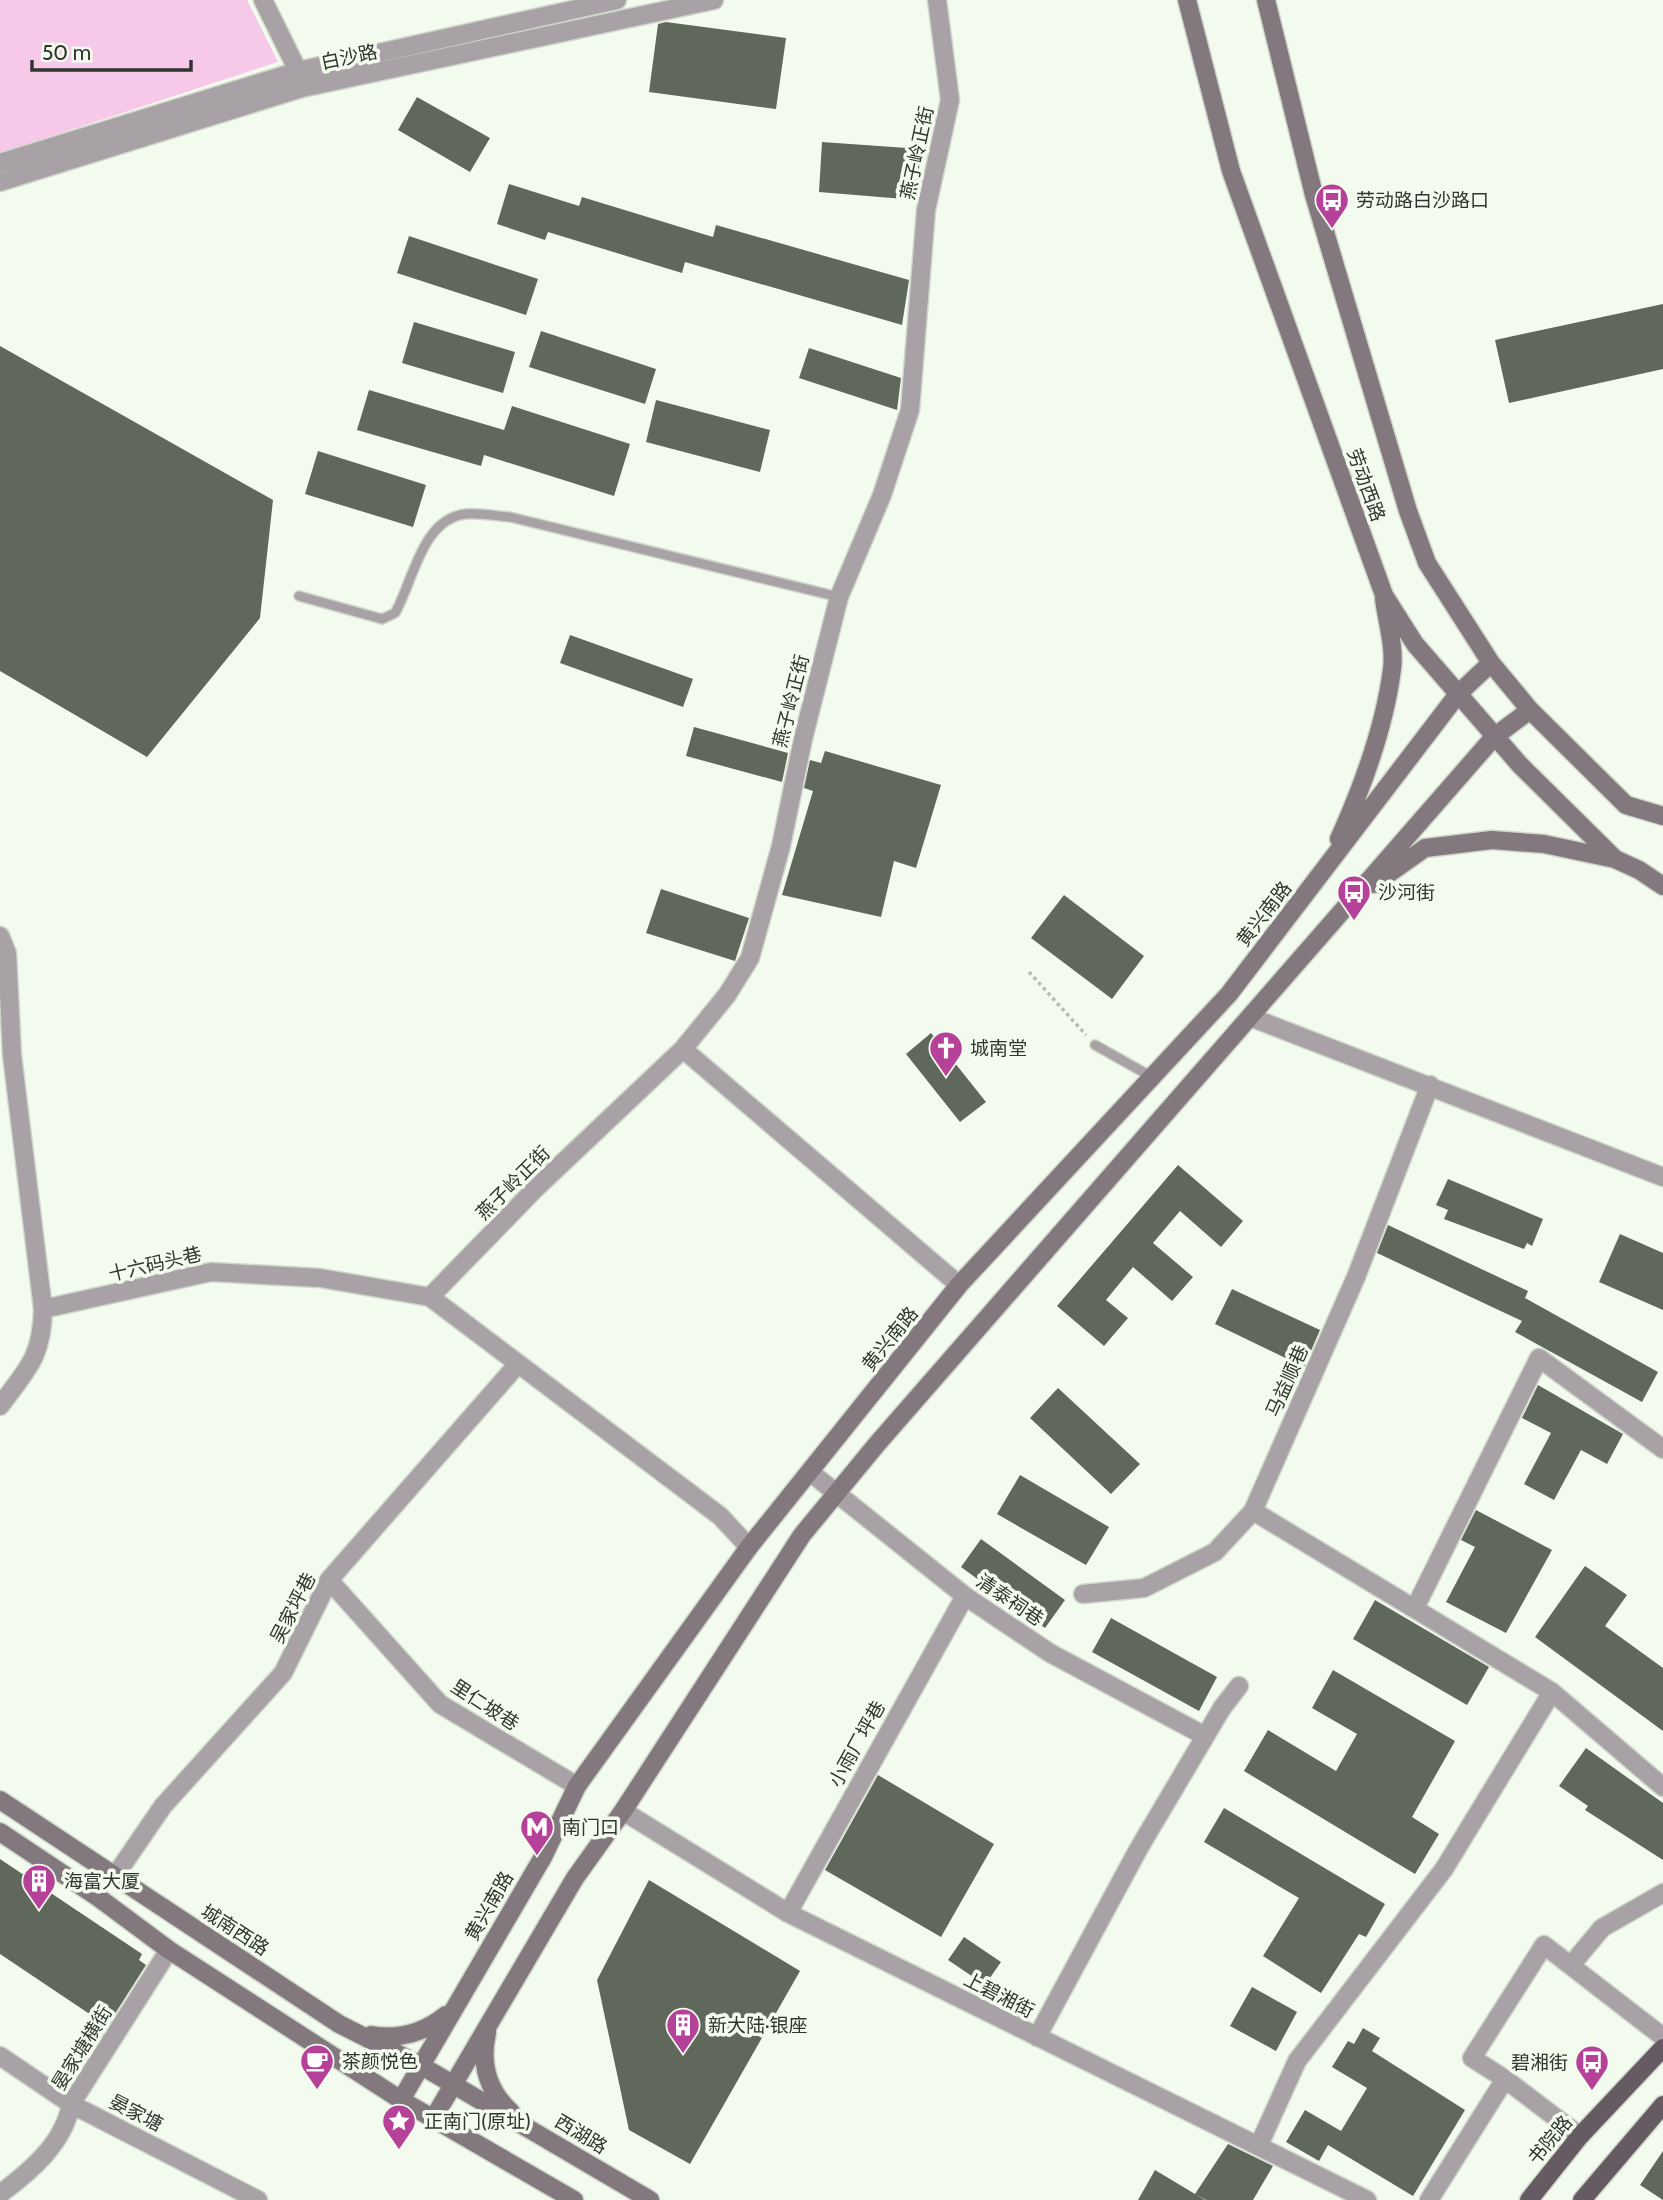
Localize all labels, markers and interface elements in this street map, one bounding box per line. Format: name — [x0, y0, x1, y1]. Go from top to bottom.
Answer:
scale bar — [32, 28, 191, 72]
text: 50 m — [42, 40, 91, 65]
street label: 白沙路 — [319, 40, 379, 74]
street label: 燕子岭正街 — [896, 104, 938, 202]
bus stop icon: 劳动路白沙路口 — [1313, 181, 1351, 230]
place label: 劳动路白沙路口 — [1356, 189, 1489, 212]
street label: 劳动西路 — [1342, 445, 1390, 525]
street label: 燕子岭正街 — [768, 652, 814, 750]
bus stop icon: 沙河街 — [1335, 873, 1373, 922]
street label: 黄兴南路 — [1232, 877, 1296, 951]
place label: 沙河街 — [1378, 881, 1435, 904]
church icon: 城南堂 — [927, 1029, 965, 1078]
place label: 城南堂 — [970, 1037, 1027, 1060]
street label: 燕子岭正街 — [471, 1141, 555, 1225]
street label: 十六码头巷 — [106, 1242, 204, 1286]
street label: 黄兴南路 — [857, 1302, 923, 1376]
street label: 马益顺巷 — [1261, 1342, 1313, 1420]
street label: 吴家坪巷 — [265, 1569, 321, 1647]
street label: 清泰祠巷 — [972, 1569, 1048, 1631]
street label: 里仁坡巷 — [447, 1675, 523, 1735]
street label: 小雨厂坪巷 — [824, 1697, 890, 1791]
metro station icon: 南门口 — [518, 1808, 556, 1857]
place label: 南门口 — [562, 1816, 619, 1839]
building icon: 海富大厦 — [20, 1862, 58, 1911]
street label: 黄兴南路 — [460, 1867, 518, 1945]
place label: 海富大厦 — [64, 1870, 140, 1893]
street label: 城南西路 — [197, 1900, 273, 1960]
street label: 上碧湘街 — [960, 1967, 1038, 2023]
street label: 晏家塘横街 — [47, 2002, 117, 2094]
building icon: 新大陆·银座 — [664, 2006, 702, 2055]
place label: 新大陆·银座 — [708, 2014, 808, 2037]
cafe icon: 茶颜悦色 — [298, 2042, 336, 2091]
bus stop icon: 碧湘街 — [1573, 2043, 1611, 2092]
place label: 茶颜悦色 — [342, 2050, 418, 2073]
place label: 碧湘街 — [1511, 2051, 1568, 2074]
street label: 晏家塘 — [105, 2090, 167, 2136]
place icon: 正南门(原址) — [380, 2102, 418, 2151]
street label: 西湖路 — [551, 2109, 611, 2159]
place label: 正南门(原址) — [424, 2110, 531, 2133]
street label: 书院路 — [1523, 2111, 1577, 2169]

